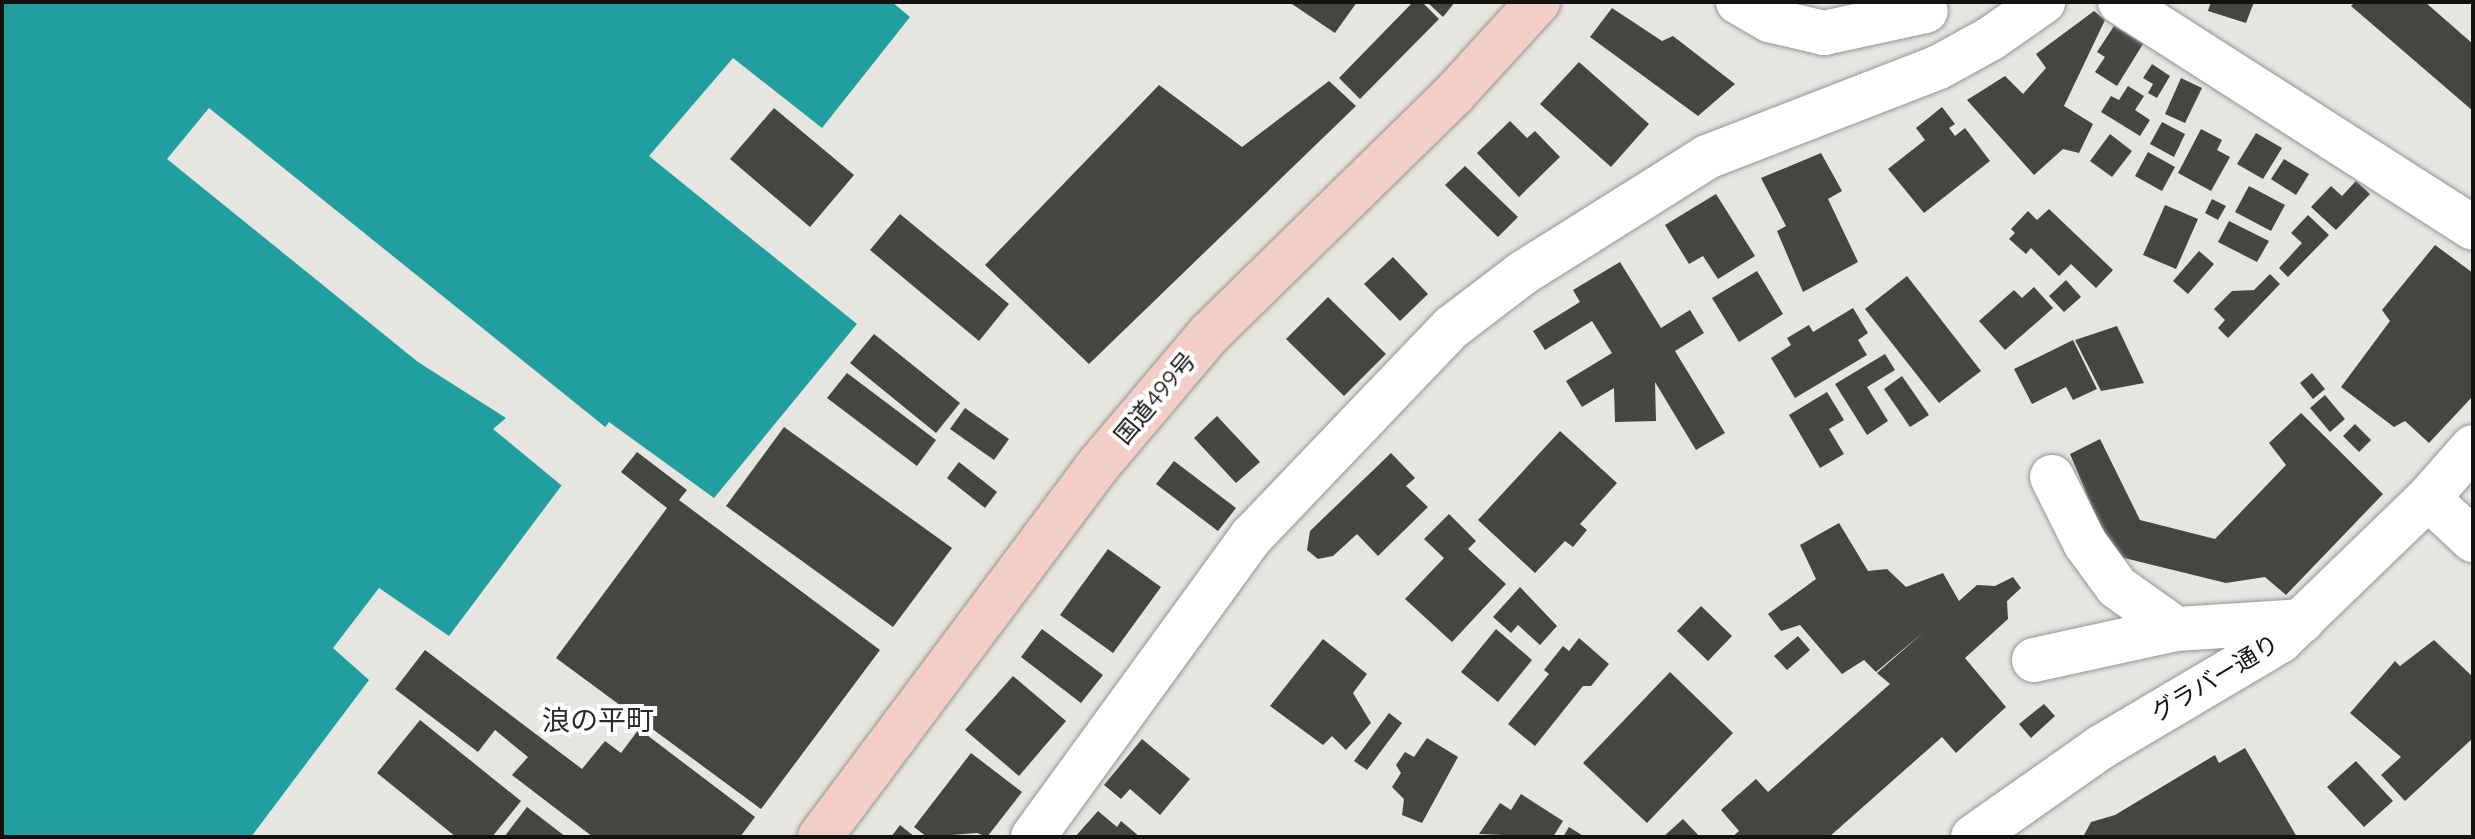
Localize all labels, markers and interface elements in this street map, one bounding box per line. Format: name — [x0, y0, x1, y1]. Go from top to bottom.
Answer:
street label: 国道499号 — [1108, 346, 1202, 450]
street label: グラバー通り — [2146, 629, 2284, 727]
district label: 浪の平町 — [542, 703, 654, 737]

